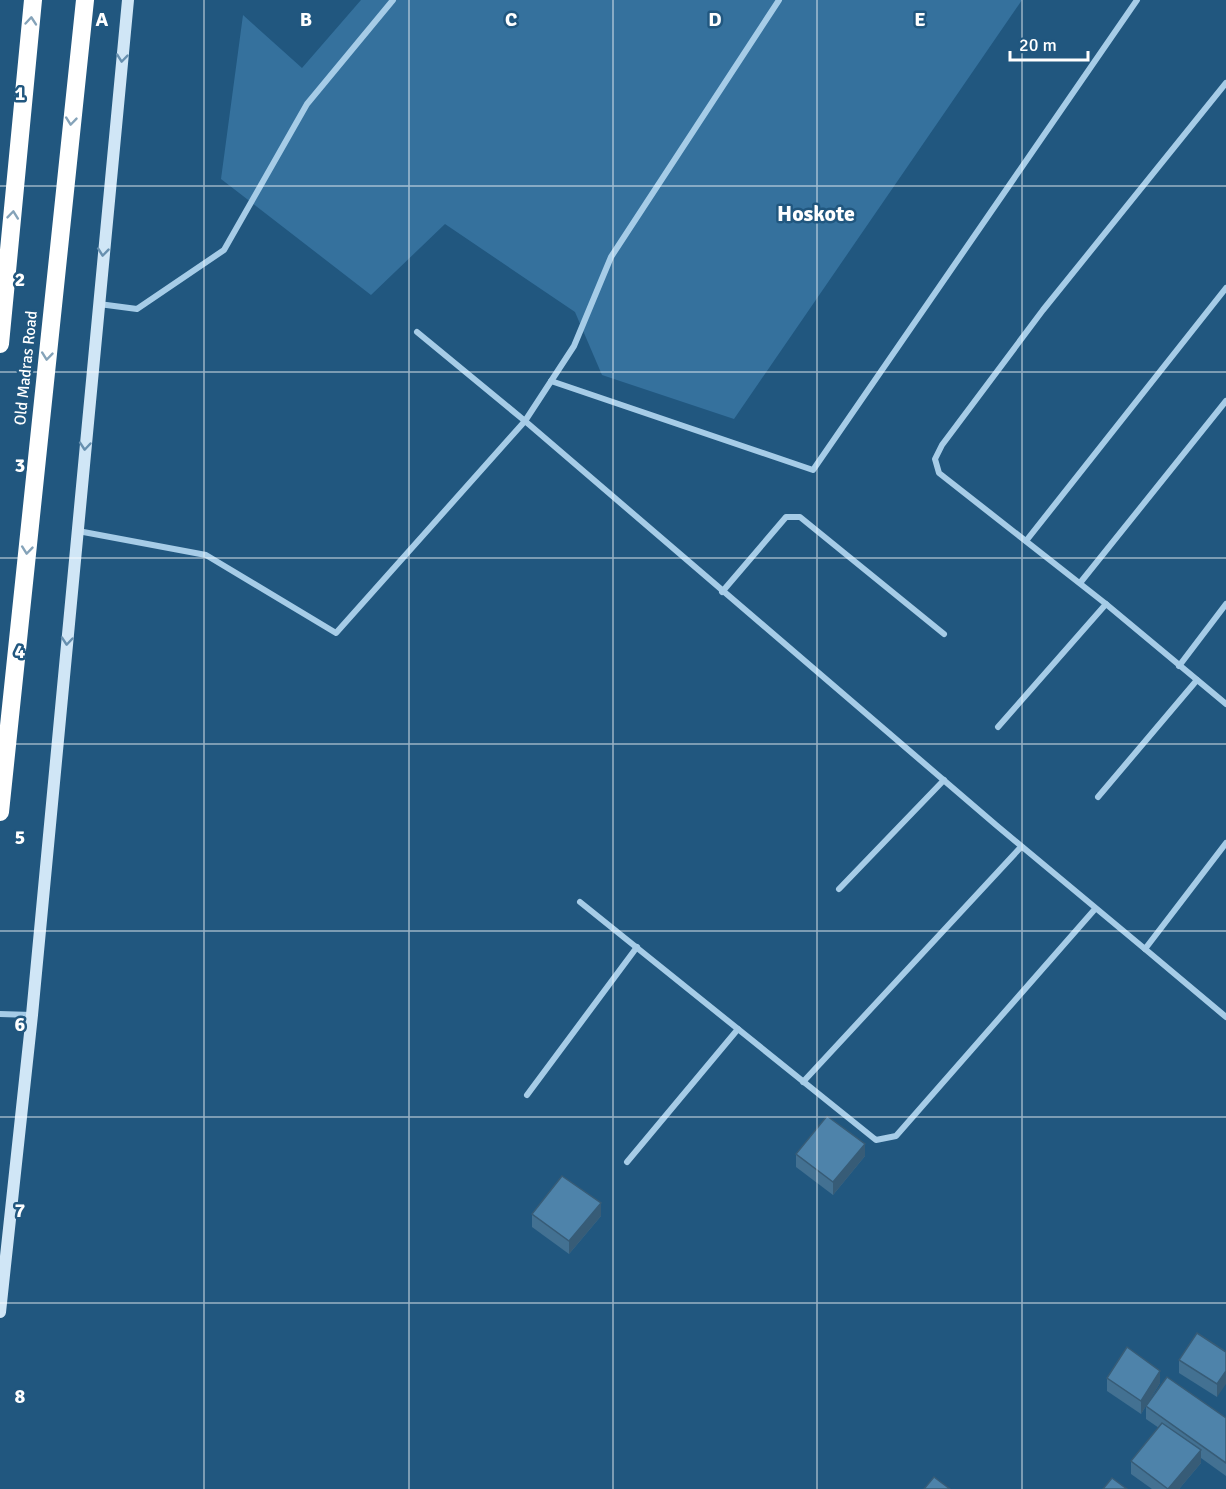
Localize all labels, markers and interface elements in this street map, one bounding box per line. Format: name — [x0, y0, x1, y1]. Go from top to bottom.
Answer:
text: A — [96, 7, 109, 32]
text: B — [300, 7, 312, 32]
text: C — [505, 7, 517, 32]
text: D — [708, 7, 722, 32]
text: E — [914, 7, 926, 32]
one-way arrow — [24, 16, 37, 25]
scale bar — [1010, 24, 1088, 62]
text: 20 m — [1019, 34, 1057, 56]
one-way arrow — [116, 54, 129, 63]
text: 1 — [15, 81, 26, 106]
one-way arrow — [66, 116, 78, 125]
district label: Hoskote — [777, 200, 855, 227]
one-way arrow — [6, 210, 19, 219]
one-way arrow — [97, 248, 110, 257]
text: 2 — [15, 267, 25, 292]
street label: Old Madras Road — [10, 310, 42, 426]
one-way arrow — [41, 351, 54, 360]
one-way arrow — [79, 442, 92, 451]
text: 3 — [15, 453, 25, 478]
one-way arrow — [21, 545, 34, 554]
one-way arrow — [61, 636, 74, 645]
text: 4 — [15, 639, 26, 664]
text: 5 — [15, 825, 25, 850]
text: 6 — [15, 1012, 26, 1037]
text: 7 — [15, 1198, 26, 1223]
text: 8 — [15, 1384, 26, 1409]

